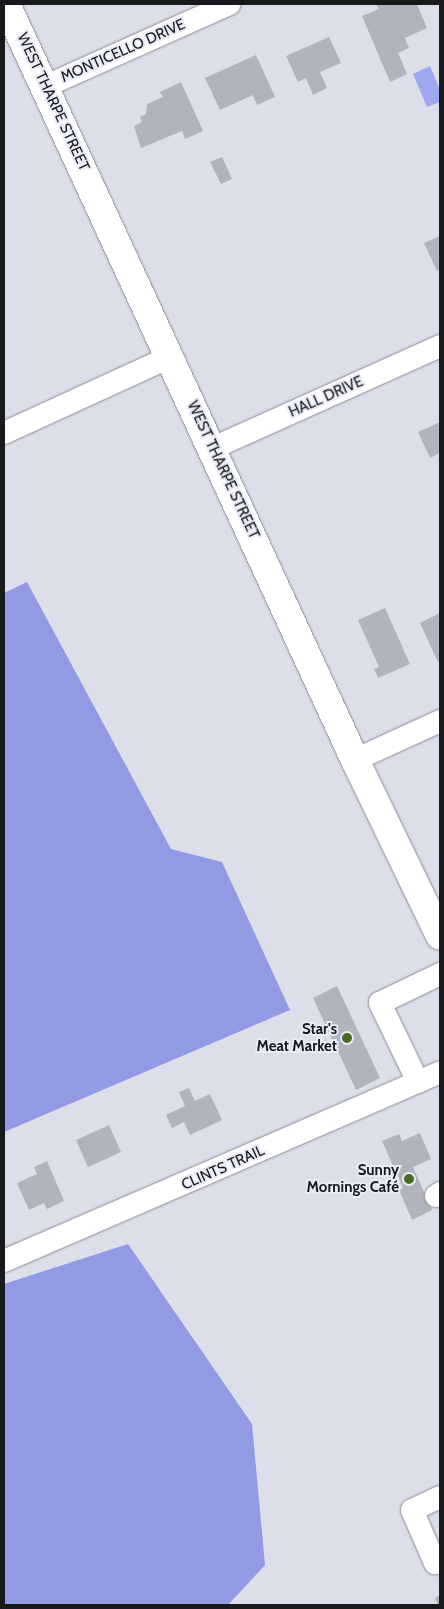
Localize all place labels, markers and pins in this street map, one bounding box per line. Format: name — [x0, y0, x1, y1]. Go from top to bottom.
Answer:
place label: Star's Meat Market — [256, 1020, 337, 1055]
marker: Star's Meat Market — [341, 1032, 353, 1044]
place label: Sunny Mornings Café — [307, 1161, 399, 1196]
marker: Sunny Mornings Café — [403, 1173, 415, 1185]

